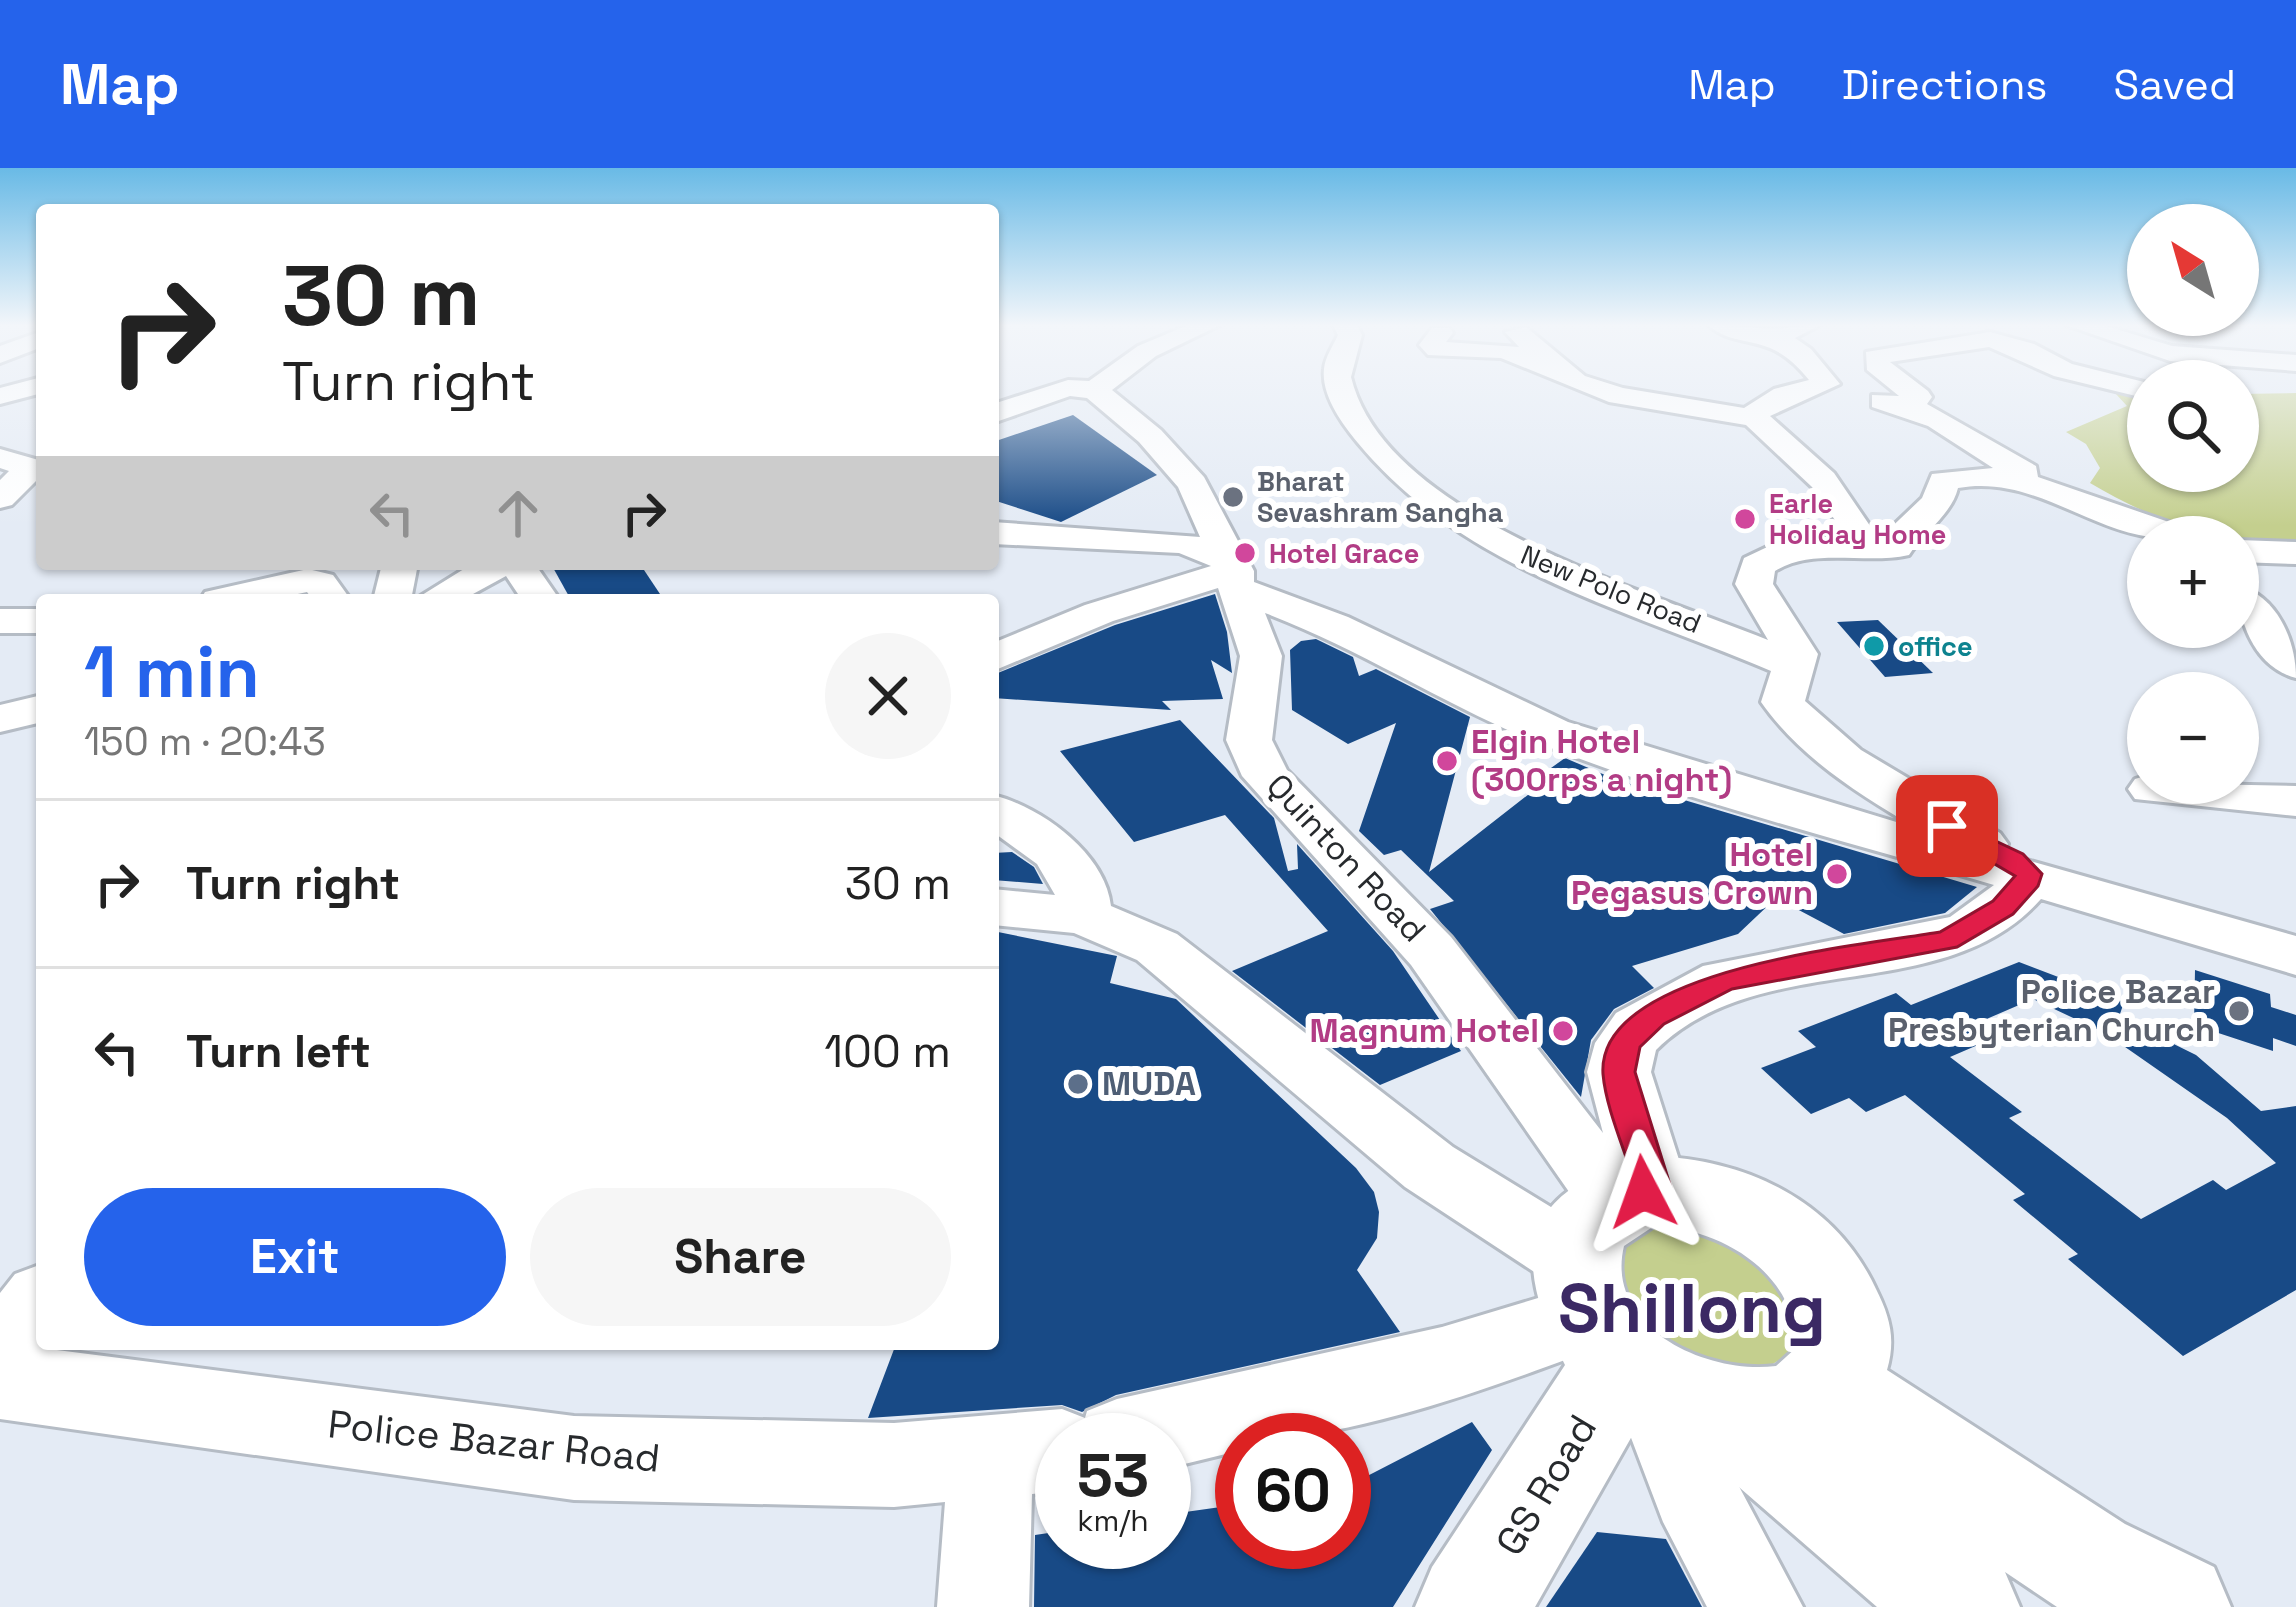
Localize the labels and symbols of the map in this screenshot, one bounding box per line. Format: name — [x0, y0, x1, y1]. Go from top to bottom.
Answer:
north arrow — [2127, 204, 2259, 336]
place label: Bharat Sevashram Sangha — [1257, 464, 1504, 530]
marker: Bharat Sevashram Sangha — [1220, 484, 1246, 510]
place label: Earle Holiday Home — [1769, 486, 1946, 552]
marker: Earle Holiday Home — [1732, 506, 1758, 532]
place label: Hotel Grace — [1269, 536, 1419, 571]
street label: New Polo Road — [1516, 537, 1706, 641]
marker: Hotel Grace — [1232, 540, 1258, 566]
place label: office — [1898, 629, 1973, 664]
marker: office — [1861, 633, 1887, 659]
place label: Elgin Hotel (300rps a night) — [1471, 721, 1732, 801]
marker: Elgin Hotel (300rps a night) — [1434, 748, 1460, 774]
street label: Quinton Road — [1257, 765, 1435, 951]
pin — [1896, 775, 1998, 877]
place label: Hotel Pegasus Crown — [1571, 834, 1813, 914]
marker: Hotel Pegasus Crown — [1824, 861, 1850, 887]
place label: Police Bazar Presbyterian Church — [1888, 971, 2215, 1051]
marker: Police Bazar Presbyterian Church — [2226, 998, 2252, 1024]
place label: Magnum Hotel — [1310, 1010, 1539, 1052]
marker: Magnum Hotel — [1550, 1018, 1576, 1044]
place label: MUDA — [1102, 1063, 1196, 1105]
marker: MUDA — [1065, 1071, 1091, 1097]
position arrow — [1580, 1129, 1706, 1255]
district label: Shillong — [1558, 1264, 1826, 1352]
street label: Police Bazar Road — [325, 1399, 663, 1483]
street label: GS Road — [1485, 1406, 1607, 1564]
speed limit sign: 60 — [1215, 1413, 1371, 1569]

